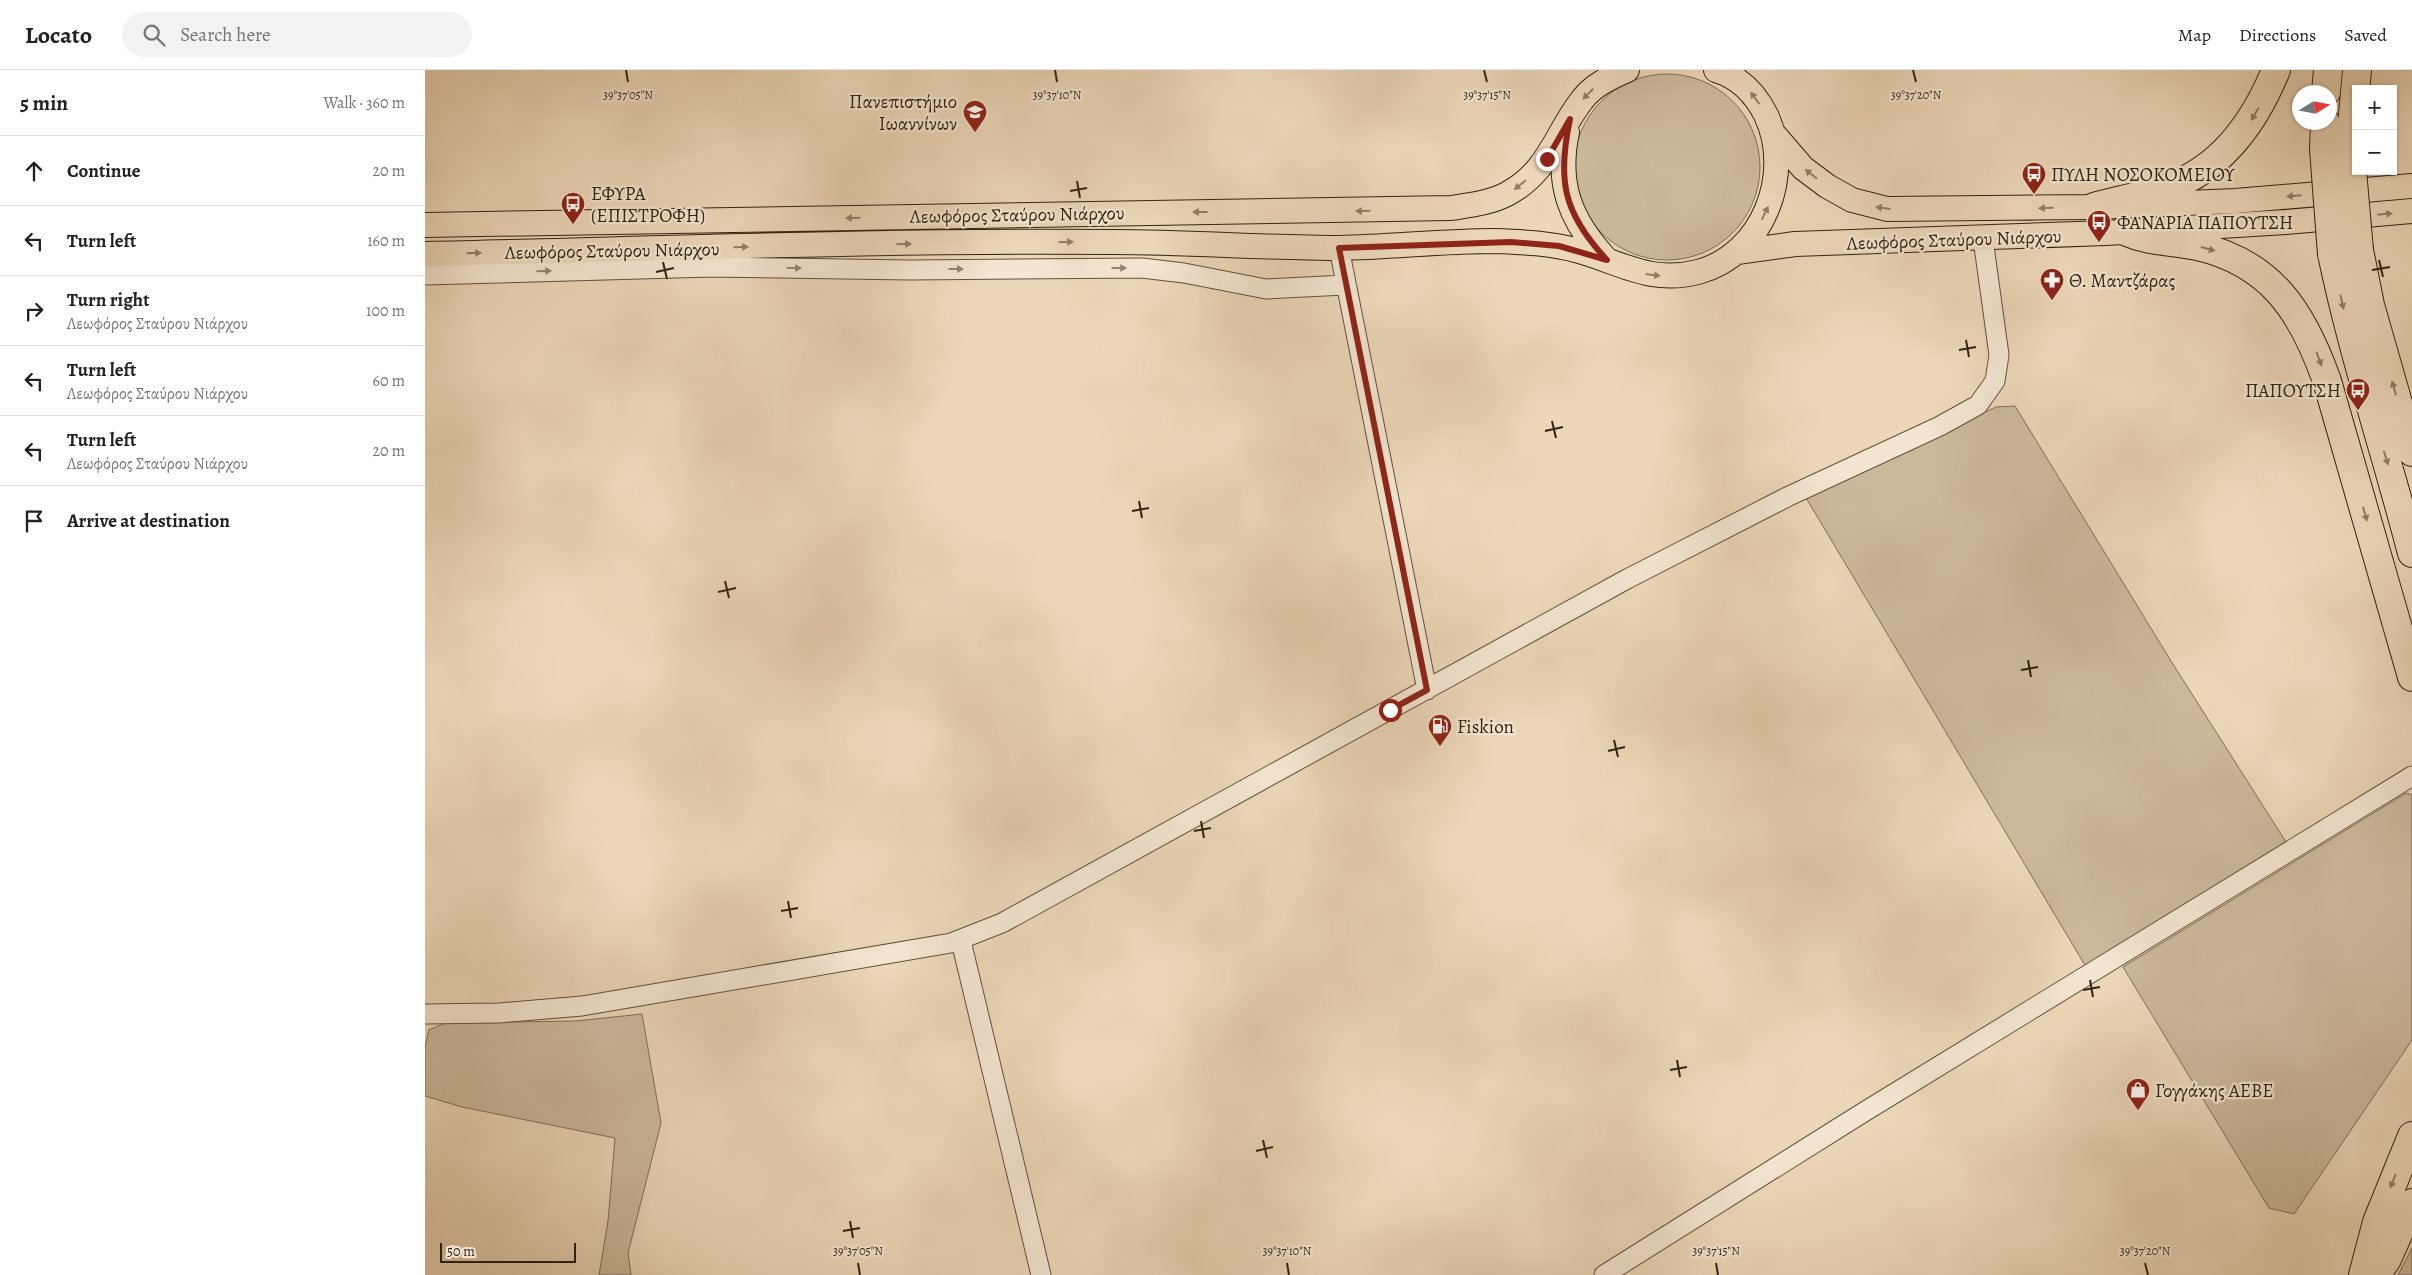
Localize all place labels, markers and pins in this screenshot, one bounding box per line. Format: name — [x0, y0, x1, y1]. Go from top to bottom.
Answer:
place label: Πανεπιστήμιο Ιωαννίνων — [849, 89, 957, 137]
school or university icon: Πανεπιστήμιο Ιωαννίνων — [962, 99, 988, 133]
bus stop icon: ΠΥΛΗ ΝΟΣΟΚΟΜΕΙΟΥ — [2021, 161, 2047, 195]
place label: ΠΥΛΗ ΝΟΣΟΚΟΜΕΙΟΥ — [2051, 162, 2236, 188]
place label: ΕΦΥΡΑ (ΕΠΙΣΤΡΟΦΗ) — [591, 181, 705, 229]
bus stop icon: ΕΦΥΡΑ (ΕΠΙΣΤΡΟΦΗ) — [560, 191, 586, 225]
bus stop icon: ΦΑΝΑΡΙΑ ΠΑΠΟΥΤΣΗ — [2086, 209, 2112, 243]
place label: ΦΑΝΑΡΙΑ ΠΑΠΟΥΤΣΗ — [2117, 210, 2293, 236]
pharmacy icon: Θ. Μαντζάρας — [2039, 267, 2065, 301]
place label: Θ. Μαντζάρας — [2069, 268, 2176, 294]
bus stop icon: ΠΑΠΟΥΤΣΗ — [2345, 377, 2371, 411]
place label: ΠΑΠΟΥΤΣΗ — [2245, 378, 2341, 404]
fuel station icon: Fiskion — [1427, 713, 1453, 747]
place label: Fiskion — [1457, 714, 1514, 740]
shop icon: Γογγάκης ΑΕΒΕ — [2125, 1077, 2151, 1111]
place label: Γογγάκης ΑΕΒΕ — [2155, 1078, 2274, 1104]

